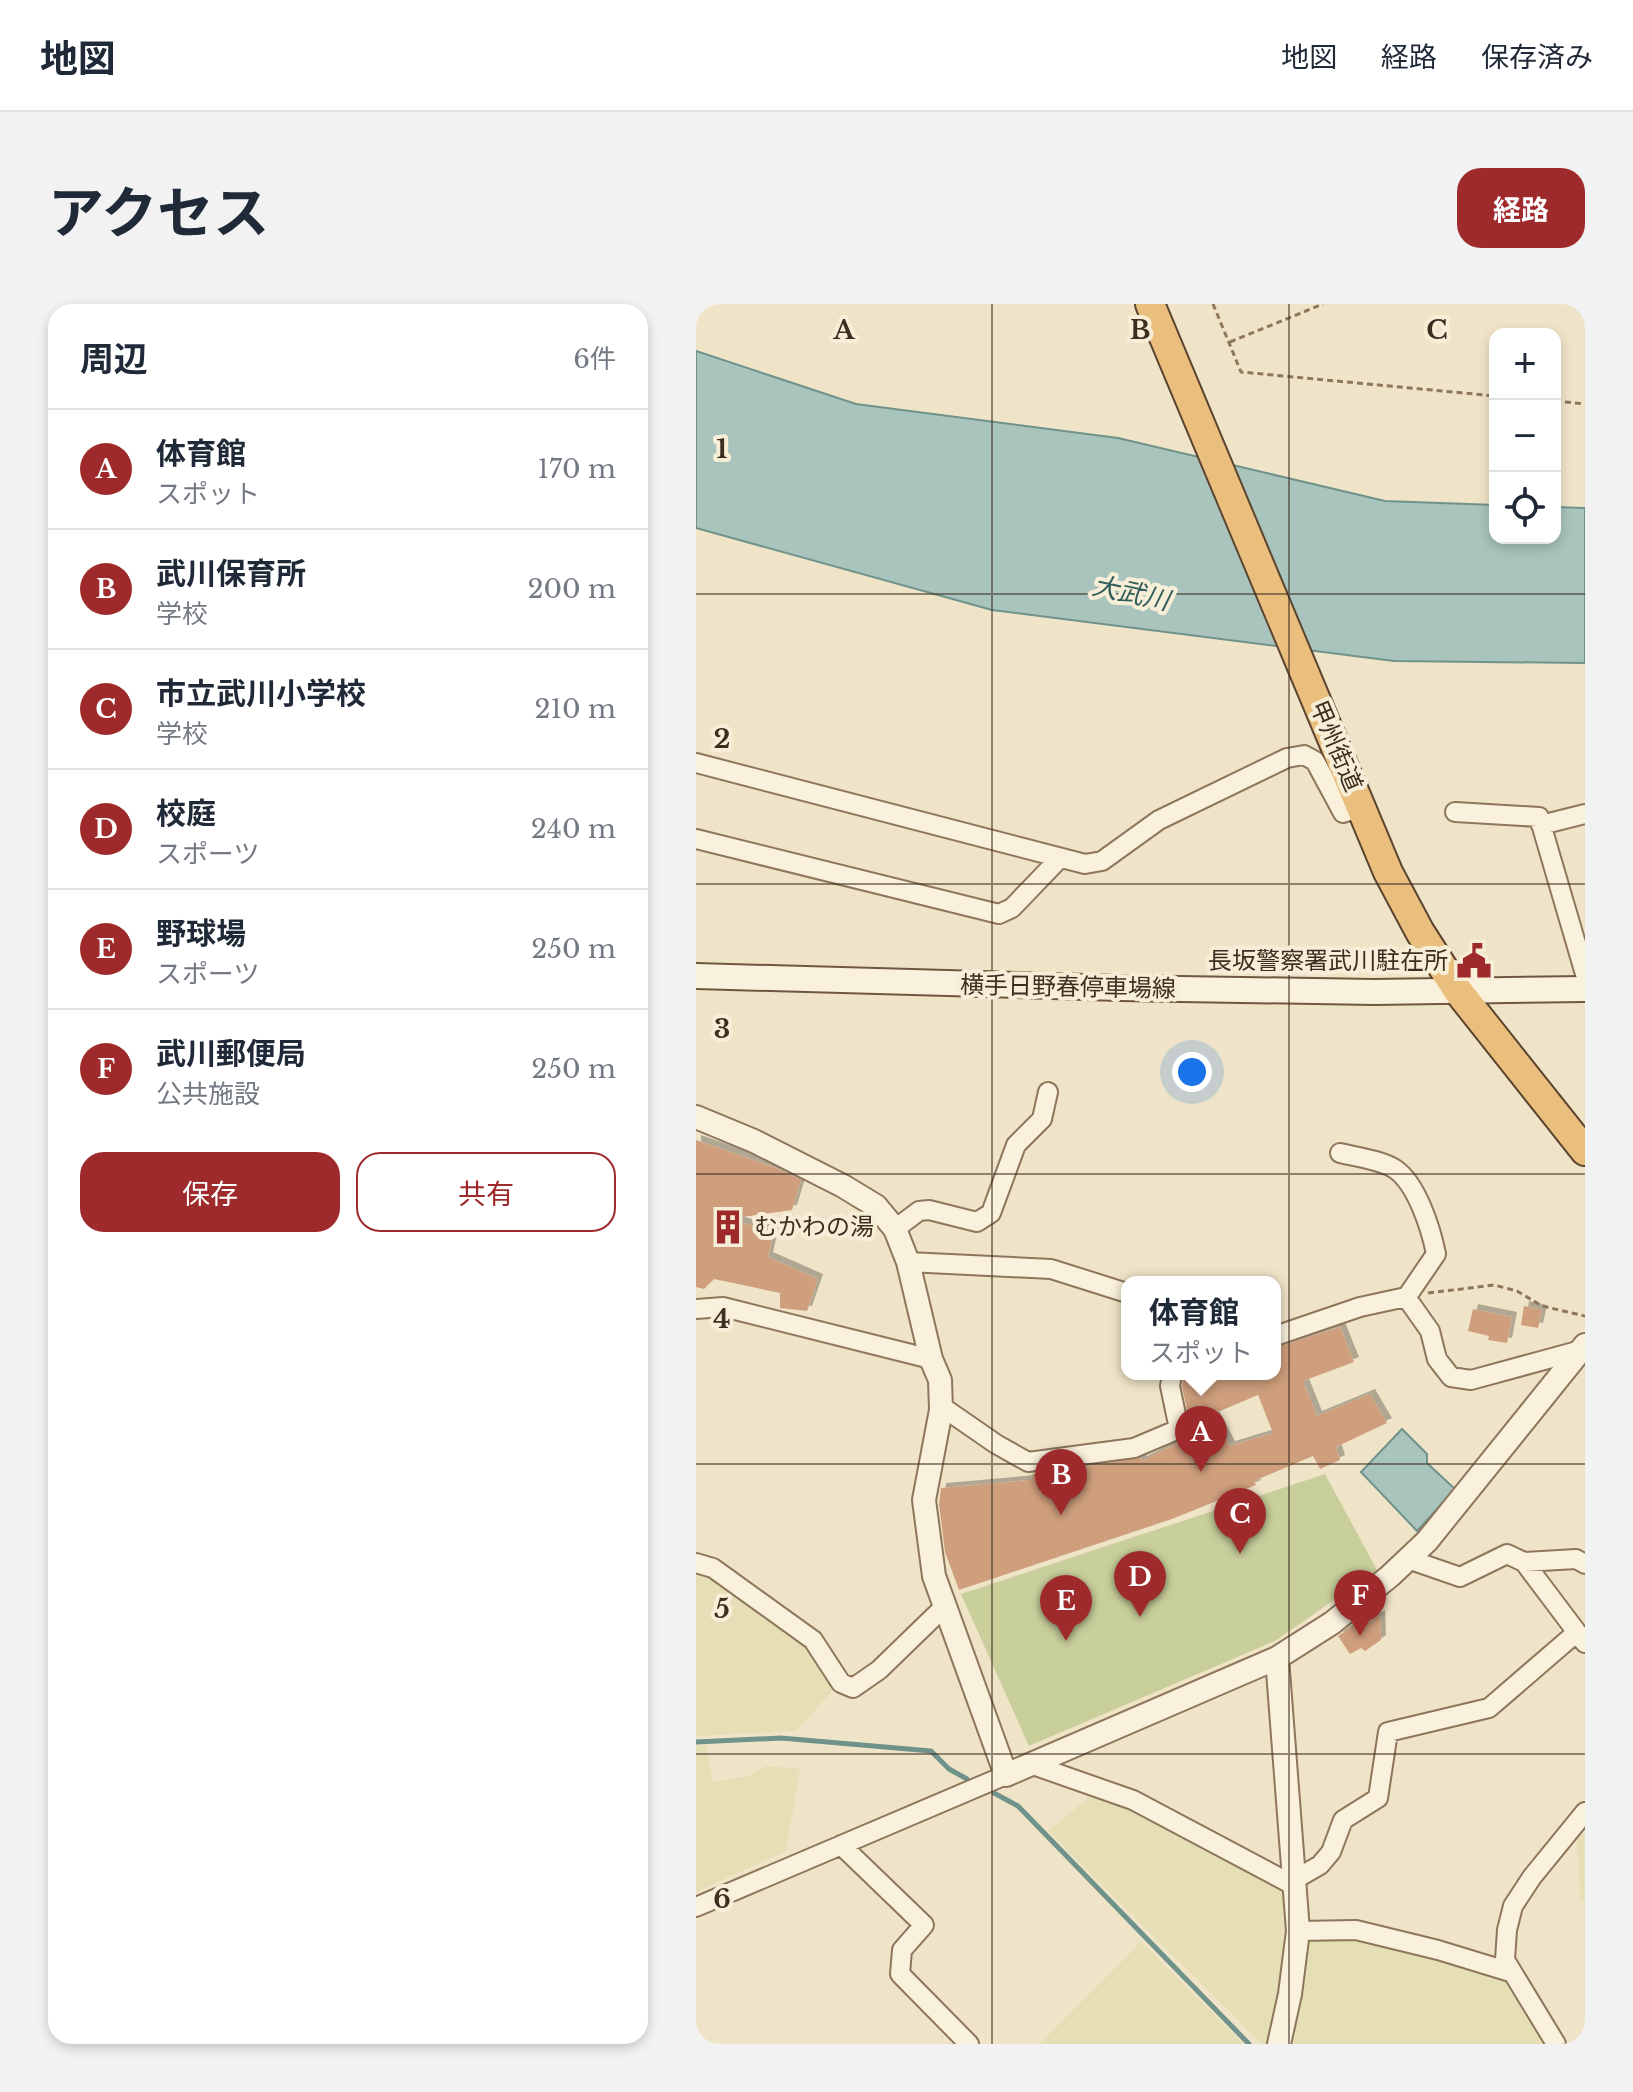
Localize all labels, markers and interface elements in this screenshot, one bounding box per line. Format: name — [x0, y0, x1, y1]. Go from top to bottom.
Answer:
text: 地図 — [40, 35, 116, 82]
text: 地図 — [1281, 40, 1337, 75]
text: 経路 — [1381, 40, 1437, 75]
text: 保存済み — [1481, 40, 1593, 75]
button: 経路 — [1457, 168, 1585, 248]
text: アクセス — [48, 179, 269, 248]
text: A — [832, 314, 855, 346]
text: B — [1130, 314, 1150, 346]
text: C — [1426, 314, 1448, 346]
map controls — [1489, 328, 1561, 544]
button: + — [1489, 328, 1561, 400]
text: 周辺 — [80, 338, 148, 380]
text: 6件 — [573, 343, 616, 375]
button: − — [1489, 400, 1561, 472]
text: 1 — [716, 433, 728, 465]
text: 体育館 — [156, 435, 246, 472]
text: A — [95, 453, 117, 485]
text: 170 m — [537, 453, 616, 485]
button: locate — [1489, 472, 1561, 544]
text: スポット — [156, 478, 260, 510]
text: 武川保育所 — [156, 555, 306, 592]
water label: 大武川 — [1090, 569, 1175, 617]
text: B — [96, 573, 116, 605]
text: 200 m — [527, 573, 616, 605]
text: 学校 — [156, 598, 208, 630]
text: 市立武川小学校 — [156, 675, 366, 712]
text: C — [95, 693, 117, 725]
text: 210 m — [534, 693, 616, 725]
street label: 甲州街道 — [1304, 696, 1369, 796]
text: 学校 — [156, 718, 208, 750]
text: 2 — [714, 723, 730, 755]
text: 校庭 — [156, 795, 216, 832]
text: D — [94, 813, 118, 845]
text: 240 m — [531, 813, 616, 845]
text: スポーツ — [156, 838, 259, 870]
text: 野球場 — [156, 915, 246, 952]
text: E — [96, 933, 116, 965]
text: 250 m — [531, 933, 616, 965]
public building icon: 長坂警察署武川駐在所 — [1455, 942, 1493, 980]
place label: 長坂警察署武川駐在所 — [1208, 946, 1448, 975]
text: スポーツ — [156, 958, 259, 990]
street label: 横手日野春停車場線 — [960, 970, 1176, 1003]
text: 3 — [714, 1013, 730, 1045]
text: 武川郵便局 — [156, 1035, 306, 1072]
your location — [1172, 1052, 1212, 1092]
text: F — [97, 1053, 115, 1085]
text: 250 m — [531, 1053, 616, 1085]
text: 公共施設 — [156, 1078, 260, 1110]
button: 保存 — [80, 1152, 340, 1232]
button: 共有 — [356, 1152, 616, 1232]
building icon: むかわの湯 — [709, 1208, 747, 1246]
place label: むかわの湯 — [754, 1212, 874, 1241]
popup — [1121, 1276, 1281, 1380]
text: 体育館 — [1149, 1294, 1239, 1331]
text: 4 — [713, 1303, 731, 1335]
text: スポット — [1149, 1337, 1253, 1369]
pin: A — [1175, 1406, 1227, 1472]
pin: B — [1035, 1449, 1087, 1515]
pin: C — [1214, 1488, 1266, 1554]
pin: D — [1114, 1551, 1166, 1617]
pin: F — [1334, 1570, 1386, 1636]
pin: E — [1040, 1575, 1092, 1641]
text: 5 — [714, 1593, 730, 1625]
text: 6 — [713, 1883, 731, 1915]

